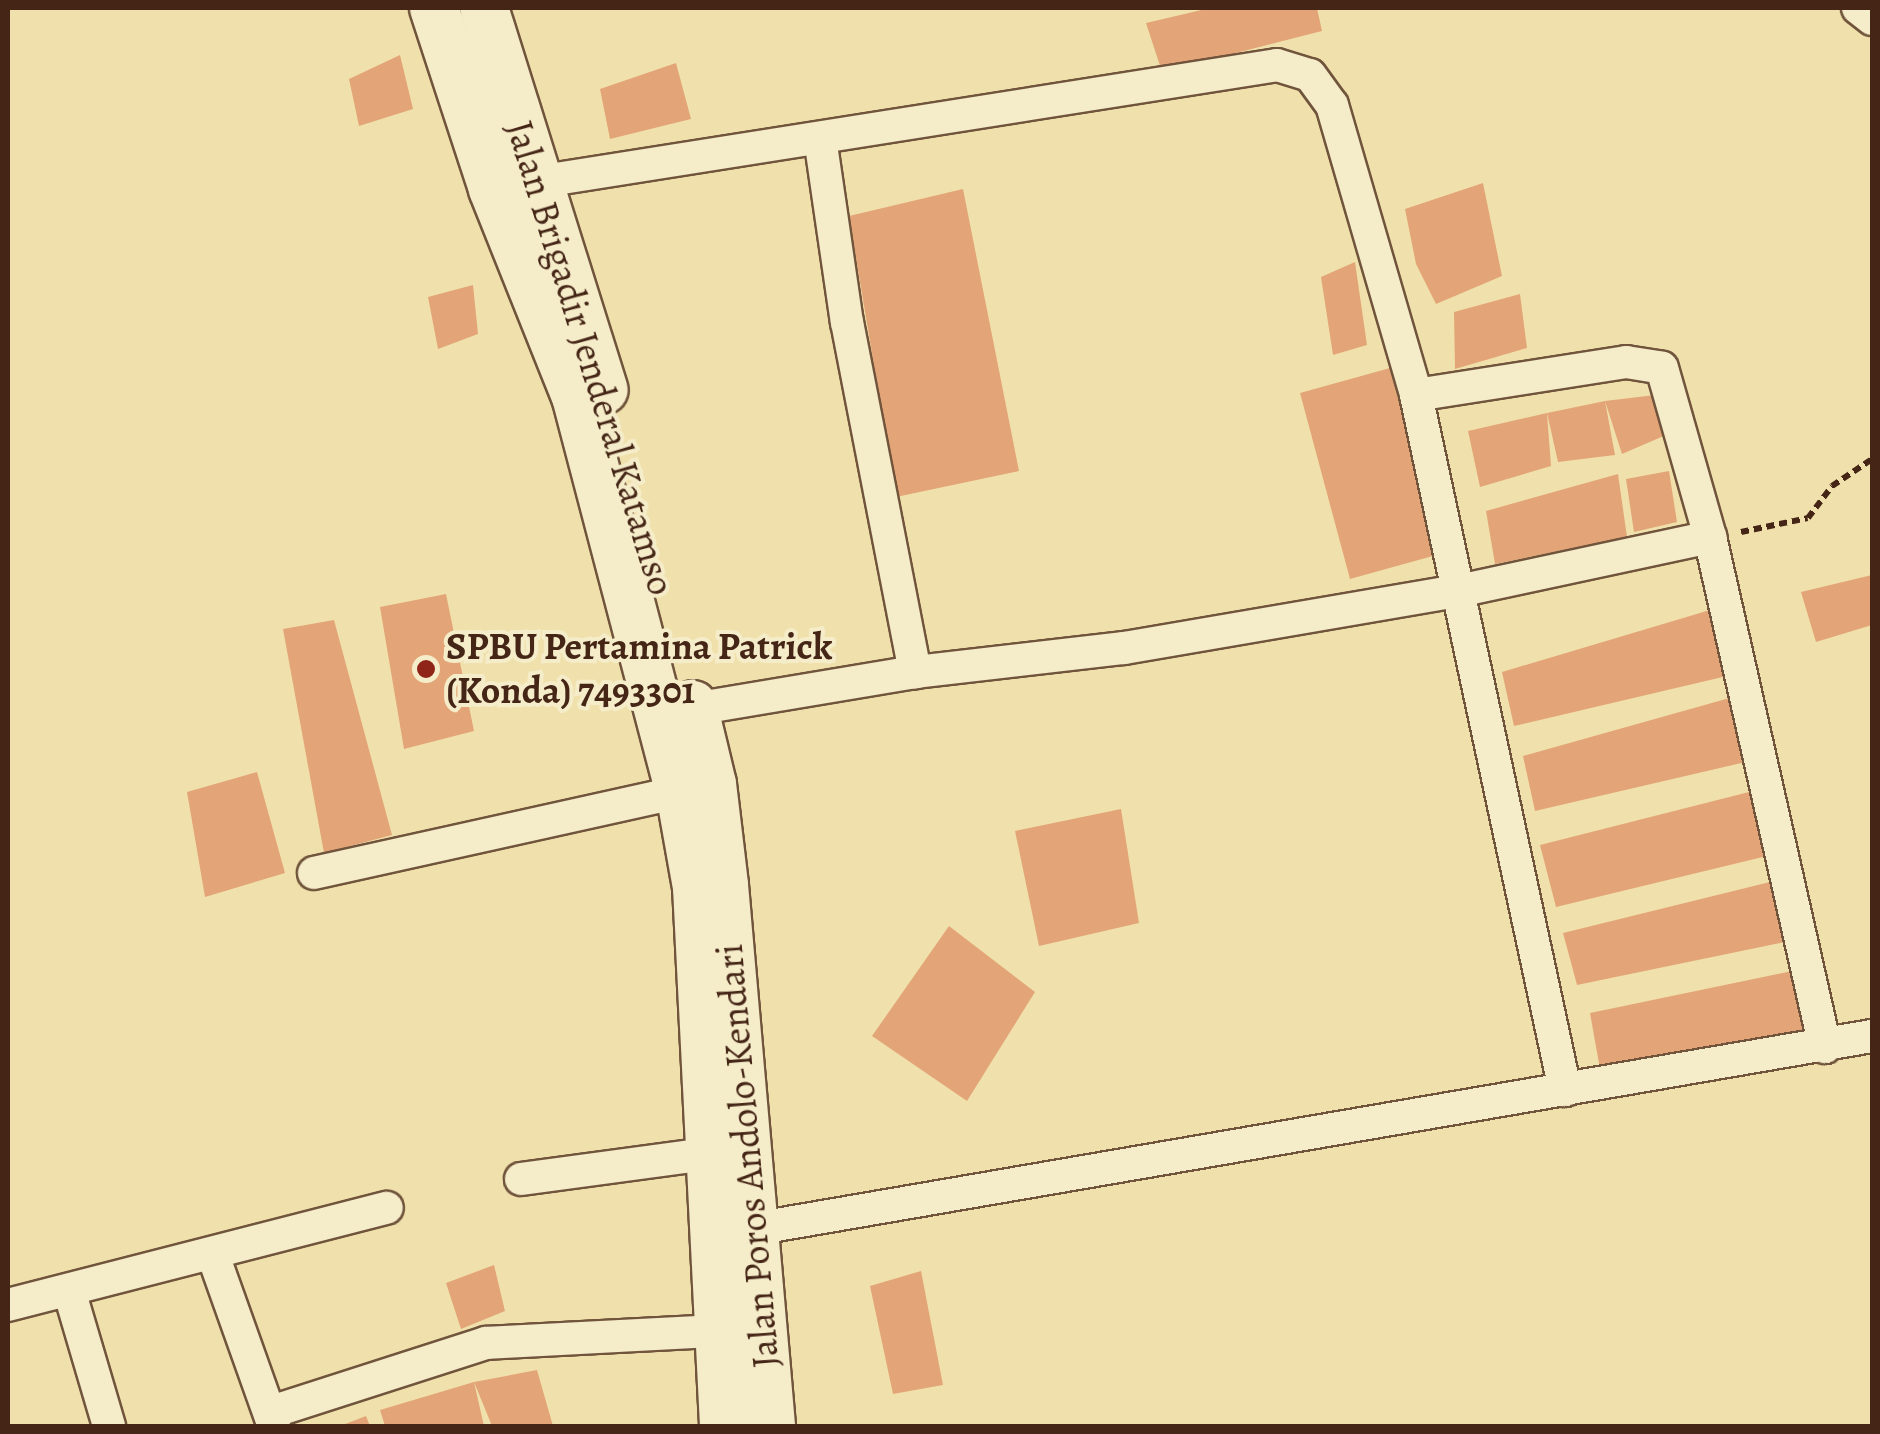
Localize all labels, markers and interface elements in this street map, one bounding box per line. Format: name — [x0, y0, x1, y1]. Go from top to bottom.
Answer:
street label: Jalan Brigadir Jenderal Katamso — [496, 115, 684, 601]
place label: SPBU Pertamina Patrick (Konda) 7493301 — [446, 624, 832, 714]
marker: SPBU Pertamina Patrick (Konda) 7493301 — [415, 658, 437, 680]
street label: Jalan Poros Andolo-Kendari — [707, 942, 789, 1370]

